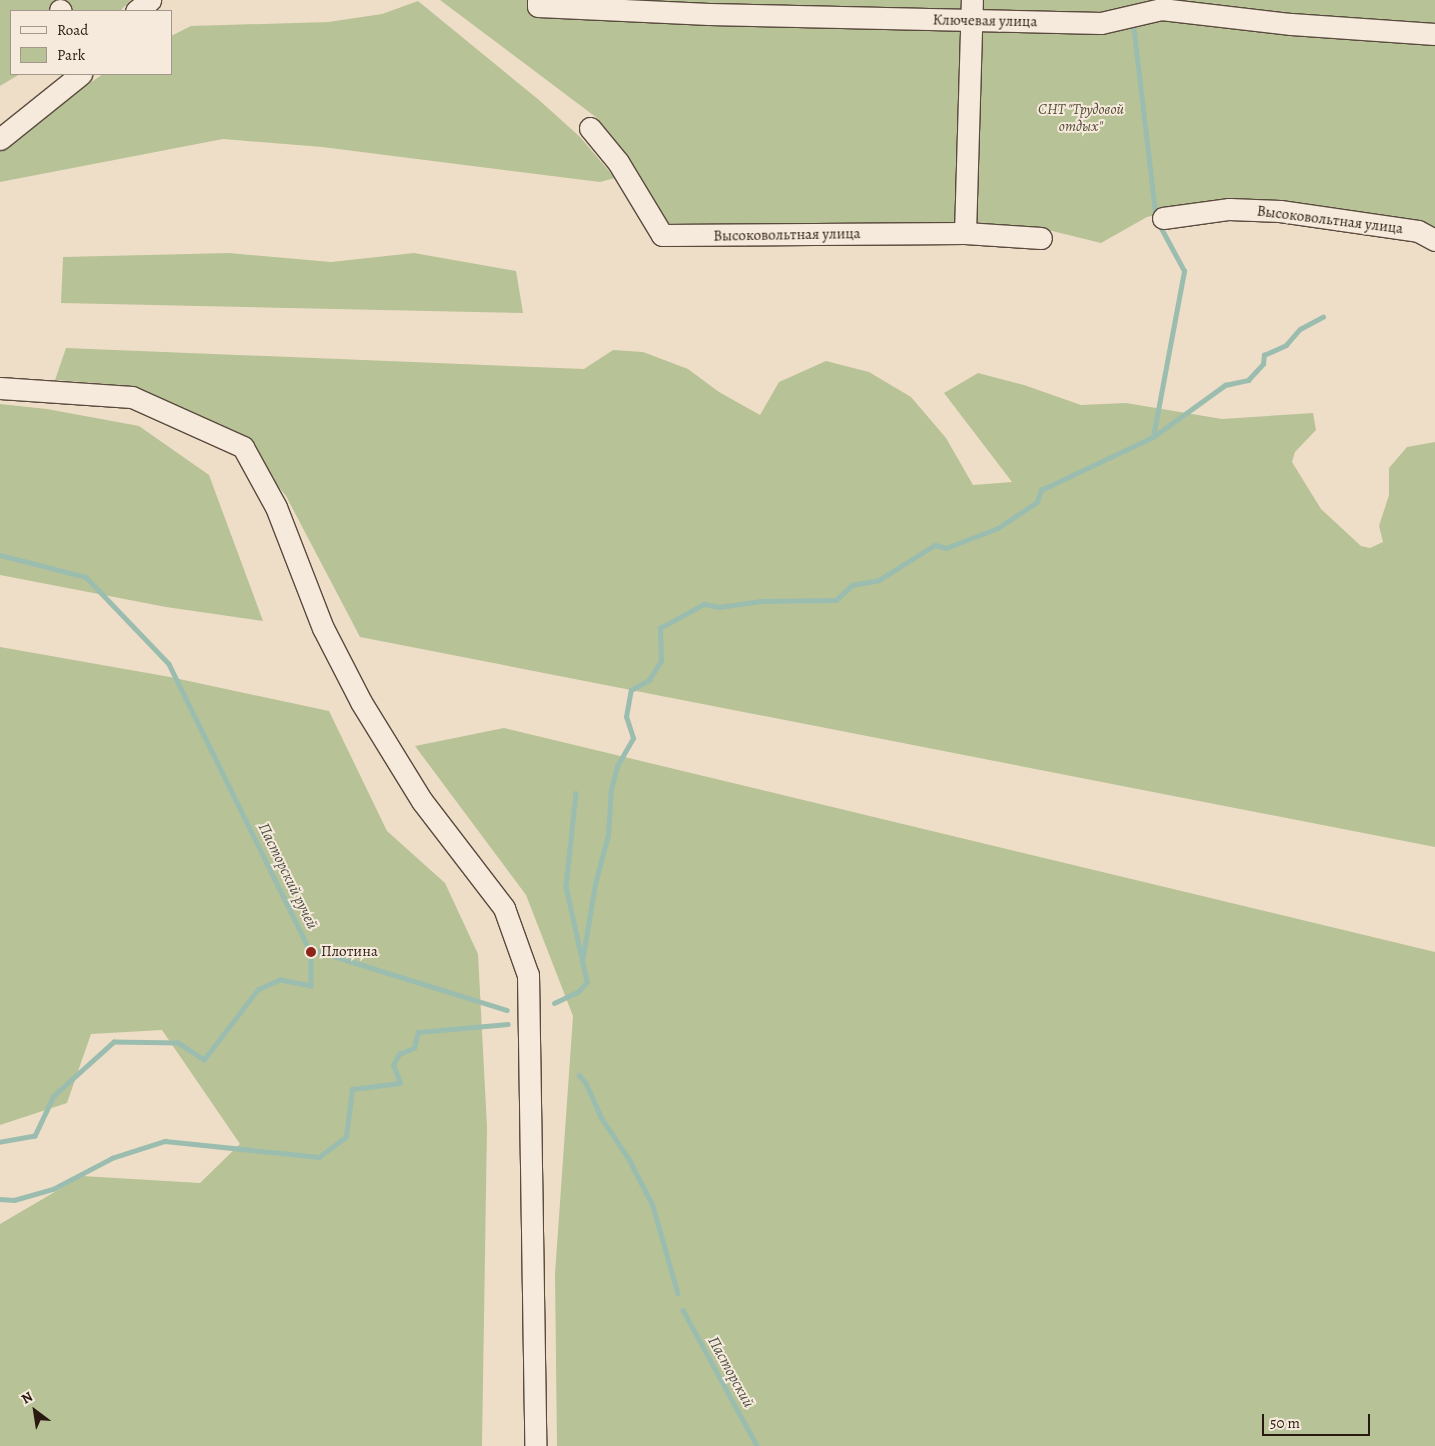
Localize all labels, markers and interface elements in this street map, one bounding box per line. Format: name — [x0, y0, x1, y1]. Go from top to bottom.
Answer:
legend — [10, 10, 172, 75]
street label: Ключевая улица — [933, 11, 1037, 31]
text: Road — [57, 20, 88, 40]
text: Park — [57, 45, 85, 65]
park label: СНТ "Трудовой отдых" — [1038, 100, 1124, 135]
street label: Высоковольтная улица — [1256, 202, 1404, 238]
street label: Высоковольтная улица — [713, 225, 861, 245]
water label: Пасторский ручей — [254, 820, 322, 932]
place label: Плотина — [321, 943, 378, 961]
marker: Плотина — [305, 946, 317, 958]
water label: Пасторский — [704, 1333, 758, 1411]
north arrow — [10, 1386, 60, 1436]
text: N — [18, 1387, 36, 1408]
scale bar — [1265, 1404, 1372, 1436]
text: 50 m — [1270, 1413, 1300, 1433]

